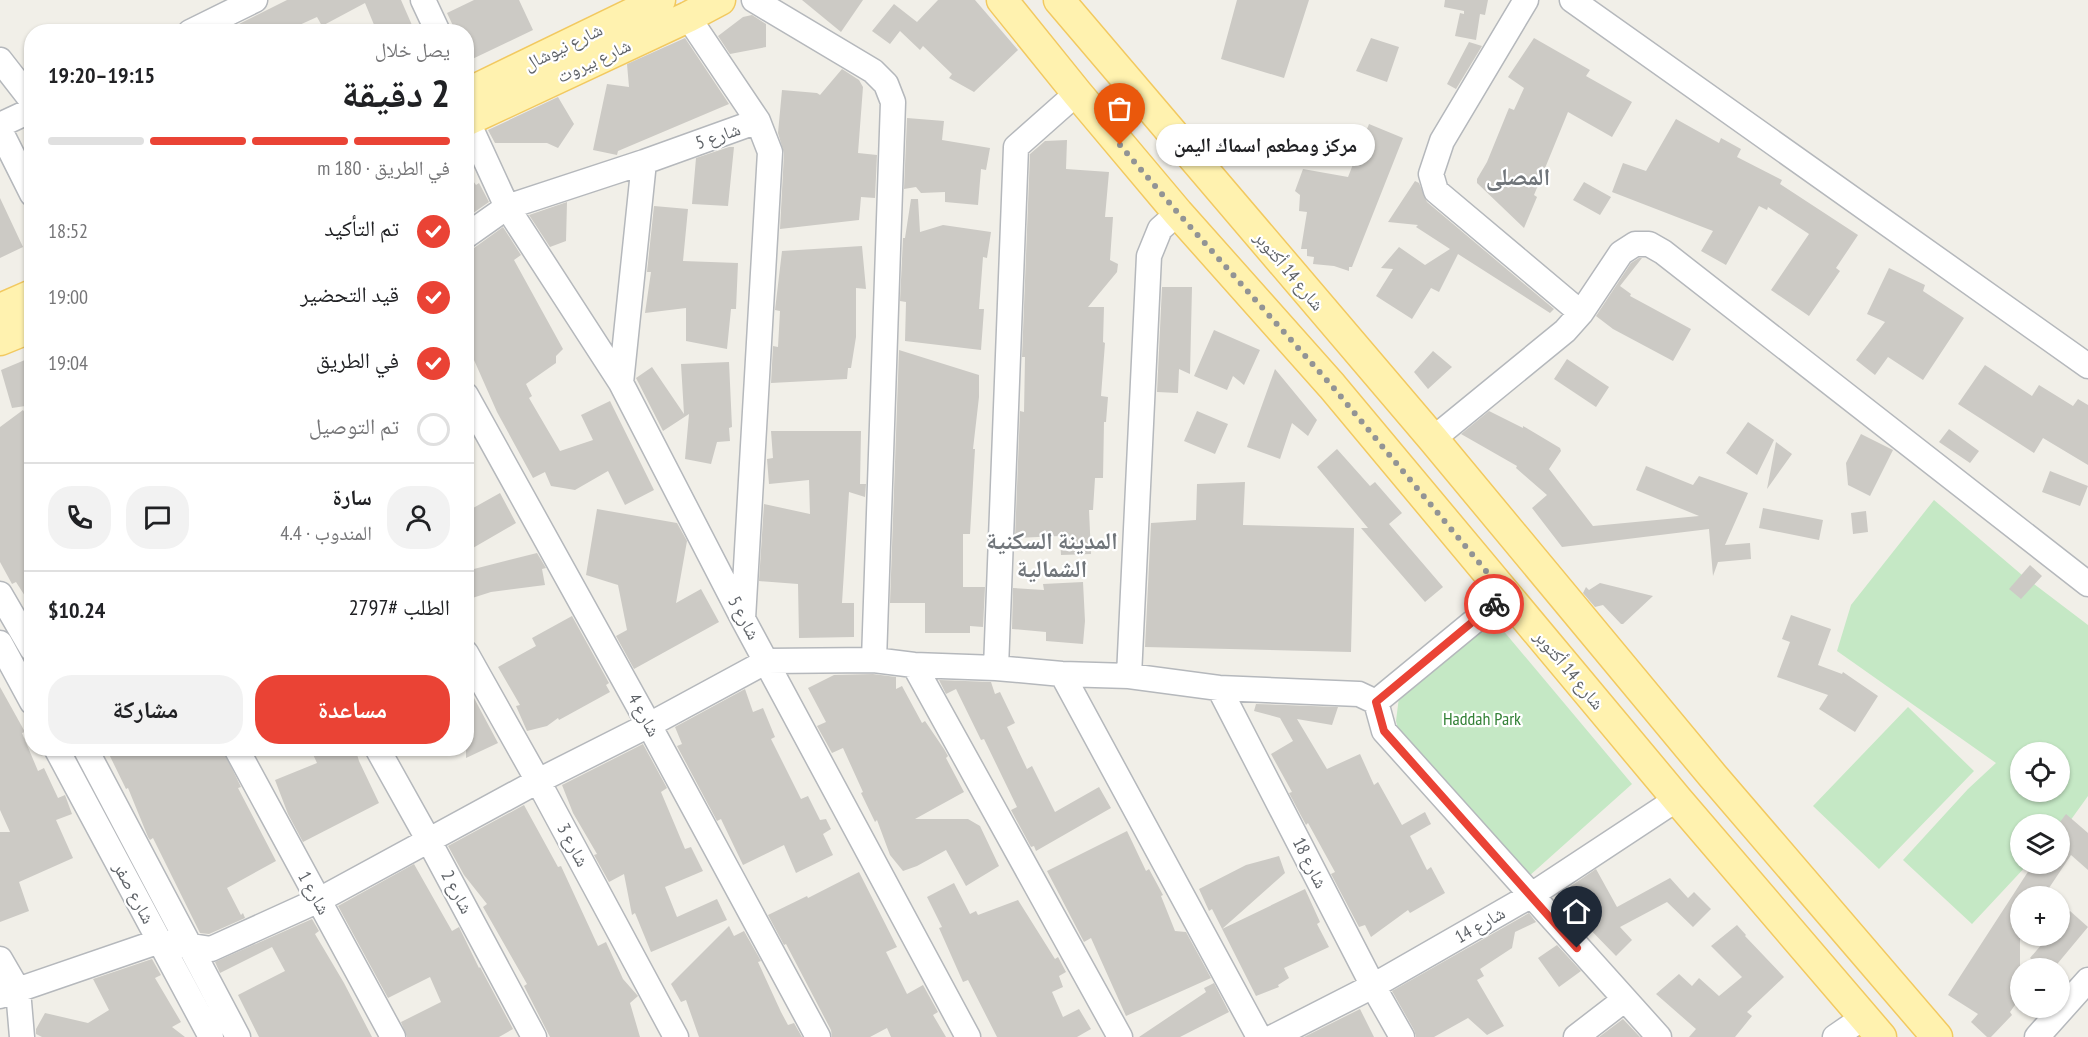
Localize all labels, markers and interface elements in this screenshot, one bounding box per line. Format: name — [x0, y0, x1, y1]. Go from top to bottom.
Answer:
street label: شارع نيوشال — [520, 18, 606, 76]
street label: شارع بيروت — [553, 33, 634, 88]
text: يصل خلال — [375, 37, 450, 63]
text: 19:15–19:20 — [48, 61, 155, 89]
text: 2 دقيقة — [341, 67, 450, 118]
pin — [1094, 83, 1145, 145]
icon: bag — [1103, 92, 1136, 125]
street label: شارع 5 — [692, 117, 743, 154]
callout: مركز ومطعم اسماك اليمن — [1156, 124, 1375, 166]
text: مركز ومطعم اسماك اليمن — [1174, 132, 1357, 158]
text: في الطريق · 180 m — [317, 155, 450, 181]
district label: المصلى — [1486, 161, 1550, 192]
text: تم التأكيد — [324, 214, 399, 242]
icon: check — [417, 215, 450, 248]
text: 18:52 — [48, 218, 88, 244]
street label: شارع 14 أكتوبر — [1249, 225, 1329, 315]
text: قيد التحضير — [300, 280, 399, 308]
icon: check — [417, 281, 450, 314]
text: 19:00 — [48, 284, 88, 310]
text: في الطريق — [316, 346, 399, 374]
icon: check — [417, 347, 450, 380]
text: 19:04 — [48, 350, 88, 376]
text: تم التوصيل — [309, 412, 399, 440]
text: سارة — [333, 483, 372, 511]
button: phone — [48, 486, 111, 549]
button: chat — [126, 486, 189, 549]
button: person — [387, 486, 450, 549]
text: المندوب · 4.4 — [280, 520, 372, 546]
district label: المدينة السكنية الشمالية — [986, 525, 1118, 584]
courier — [1464, 574, 1524, 634]
icon: bike — [1478, 588, 1511, 621]
street label: شارع 5 — [723, 592, 765, 644]
text: الطلب #2797 — [349, 593, 450, 621]
text: $10.24 — [48, 596, 105, 624]
street label: شارع 14 أكتوبر — [1529, 624, 1609, 714]
button: مشاركة — [48, 675, 243, 744]
button: مساعدة — [255, 675, 450, 744]
street label: شارع 4 — [623, 689, 666, 741]
park label: Haddah Park — [1443, 707, 1521, 730]
map controls — [2010, 742, 2070, 1018]
button: locate — [2010, 742, 2070, 802]
button: layers — [2010, 814, 2070, 874]
street label: شارع 3 — [552, 819, 594, 871]
street label: شارع 18 — [1288, 833, 1333, 892]
street label: شارع صفر — [108, 857, 160, 927]
street label: شارع 2 — [436, 866, 478, 918]
street label: شارع 1 — [293, 867, 336, 919]
pin — [1551, 886, 1602, 948]
button: + — [2010, 886, 2070, 946]
icon: home — [1560, 895, 1593, 928]
street label: شارع 14 — [1451, 901, 1509, 948]
button: − — [2010, 958, 2070, 1018]

